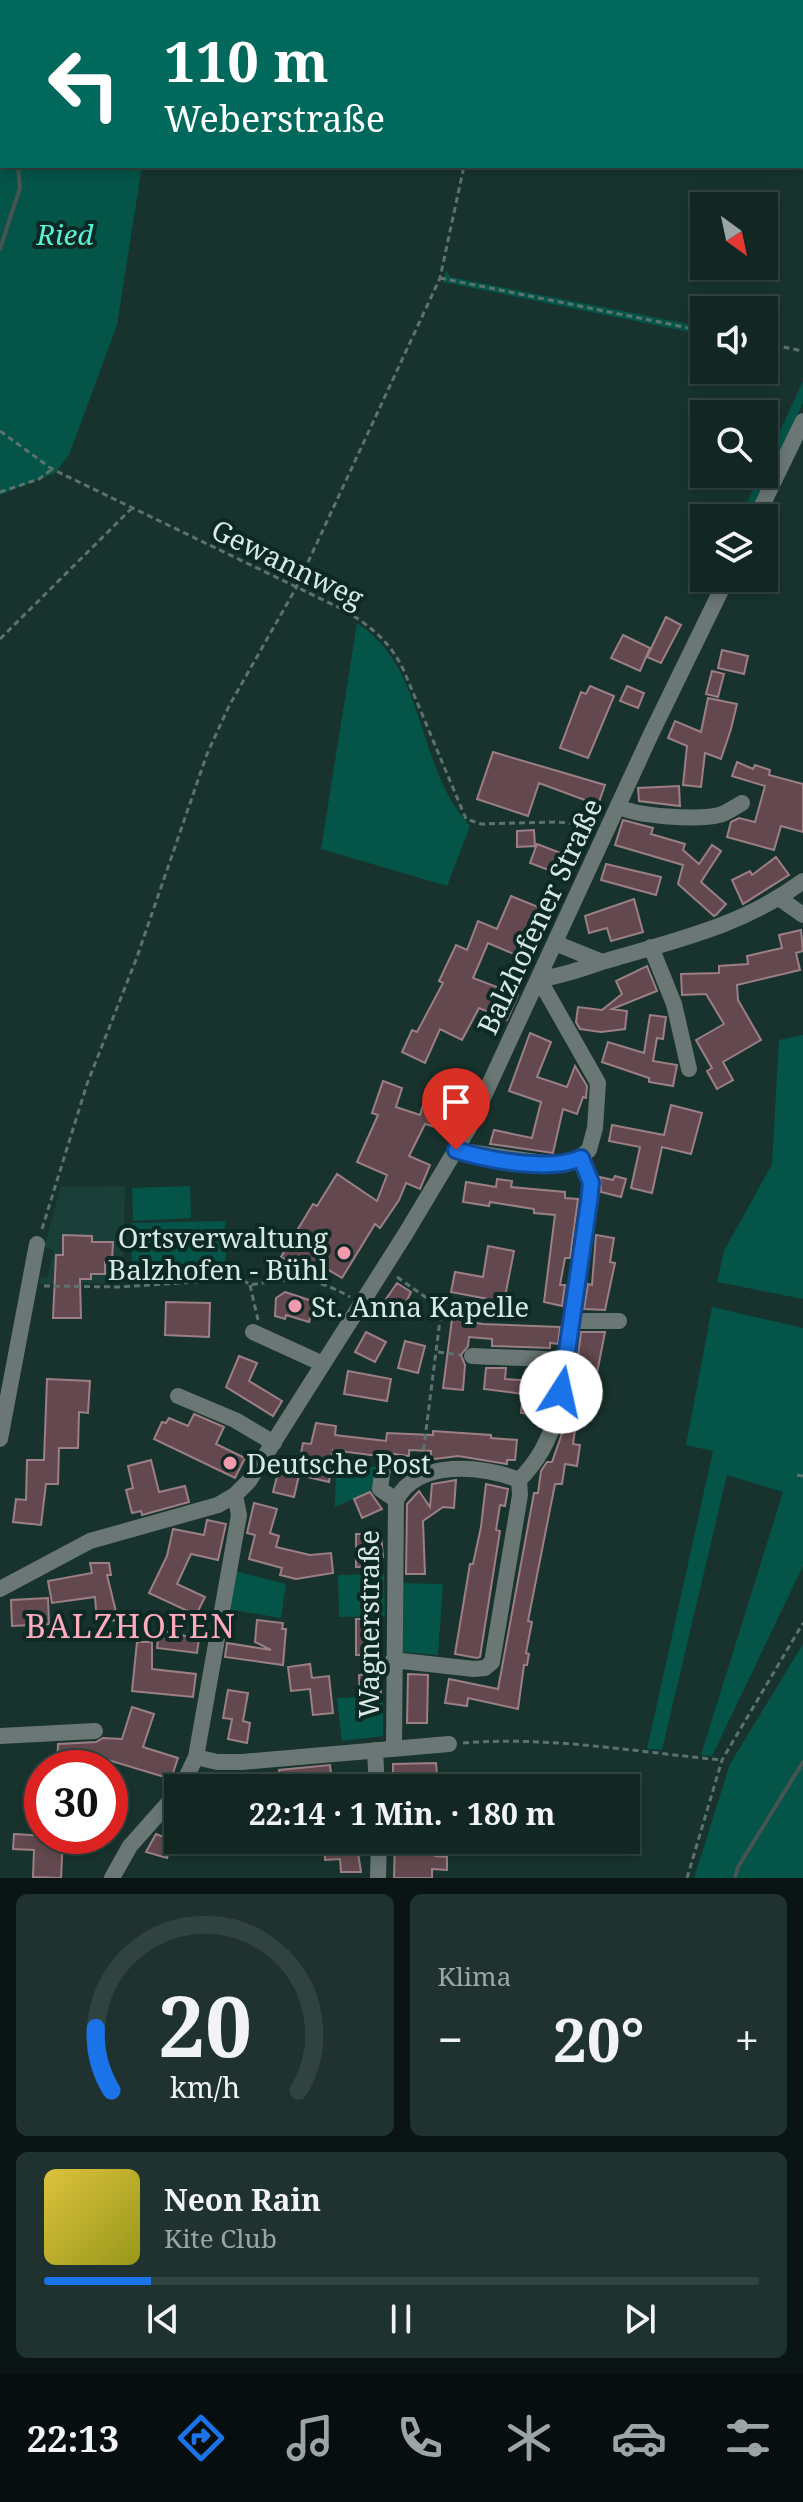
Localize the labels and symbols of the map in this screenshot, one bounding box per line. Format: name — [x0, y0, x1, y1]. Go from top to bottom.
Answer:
north arrow — [690, 192, 778, 280]
park label: Ried — [35, 215, 94, 253]
street label: Gewannweg — [205, 510, 371, 616]
street label: Balzhofener Straße — [468, 792, 610, 1040]
pin — [422, 1068, 490, 1150]
place label: Ortsverwaltung Balzhofen - Bühl — [108, 1218, 328, 1288]
marker: Ortsverwaltung Balzhofen - Bühl — [335, 1244, 353, 1262]
place label: St. Anna Kapelle — [311, 1287, 529, 1325]
marker: St. Anna Kapelle — [286, 1297, 304, 1315]
position arrow — [519, 1350, 603, 1434]
place label: Deutsche Post — [246, 1444, 431, 1482]
marker: Deutsche Post — [221, 1454, 239, 1472]
street label: Wagnerstraße — [349, 1530, 387, 1718]
district label: BALZHOFEN — [25, 1604, 237, 1647]
speed limit sign: 30 — [24, 1750, 128, 1854]

